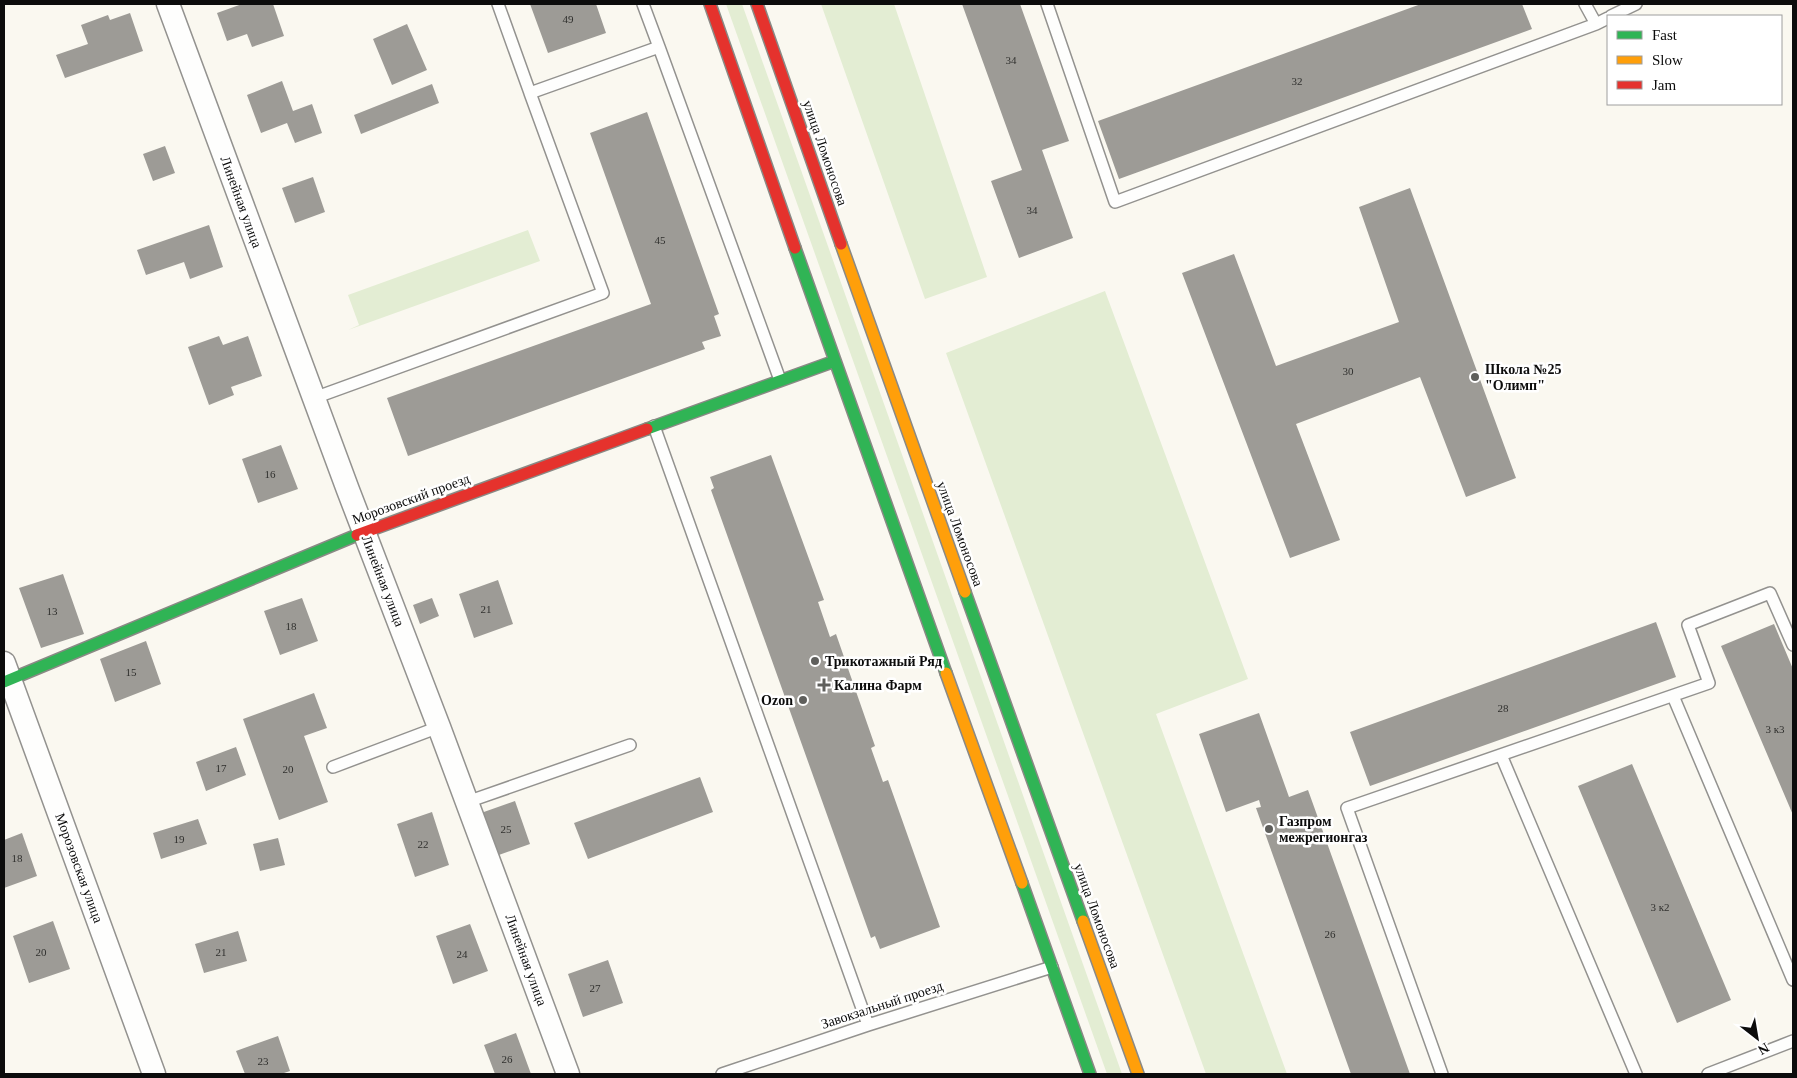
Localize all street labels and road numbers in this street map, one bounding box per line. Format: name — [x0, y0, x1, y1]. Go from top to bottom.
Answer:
street label: улица Ломоносова — [800, 98, 850, 208]
street label: Линейная улица — [217, 154, 265, 251]
street label: Морозовский проезд — [350, 471, 472, 527]
street label: улица Ломоносова — [934, 480, 986, 589]
street label: Линейная улица — [359, 533, 408, 629]
street label: Морозовская улица — [52, 811, 106, 926]
street label: улица Ломоносова — [1071, 862, 1123, 971]
street label: Линейная улица — [502, 912, 550, 1009]
street label: Завокзальный проезд — [819, 978, 945, 1032]

